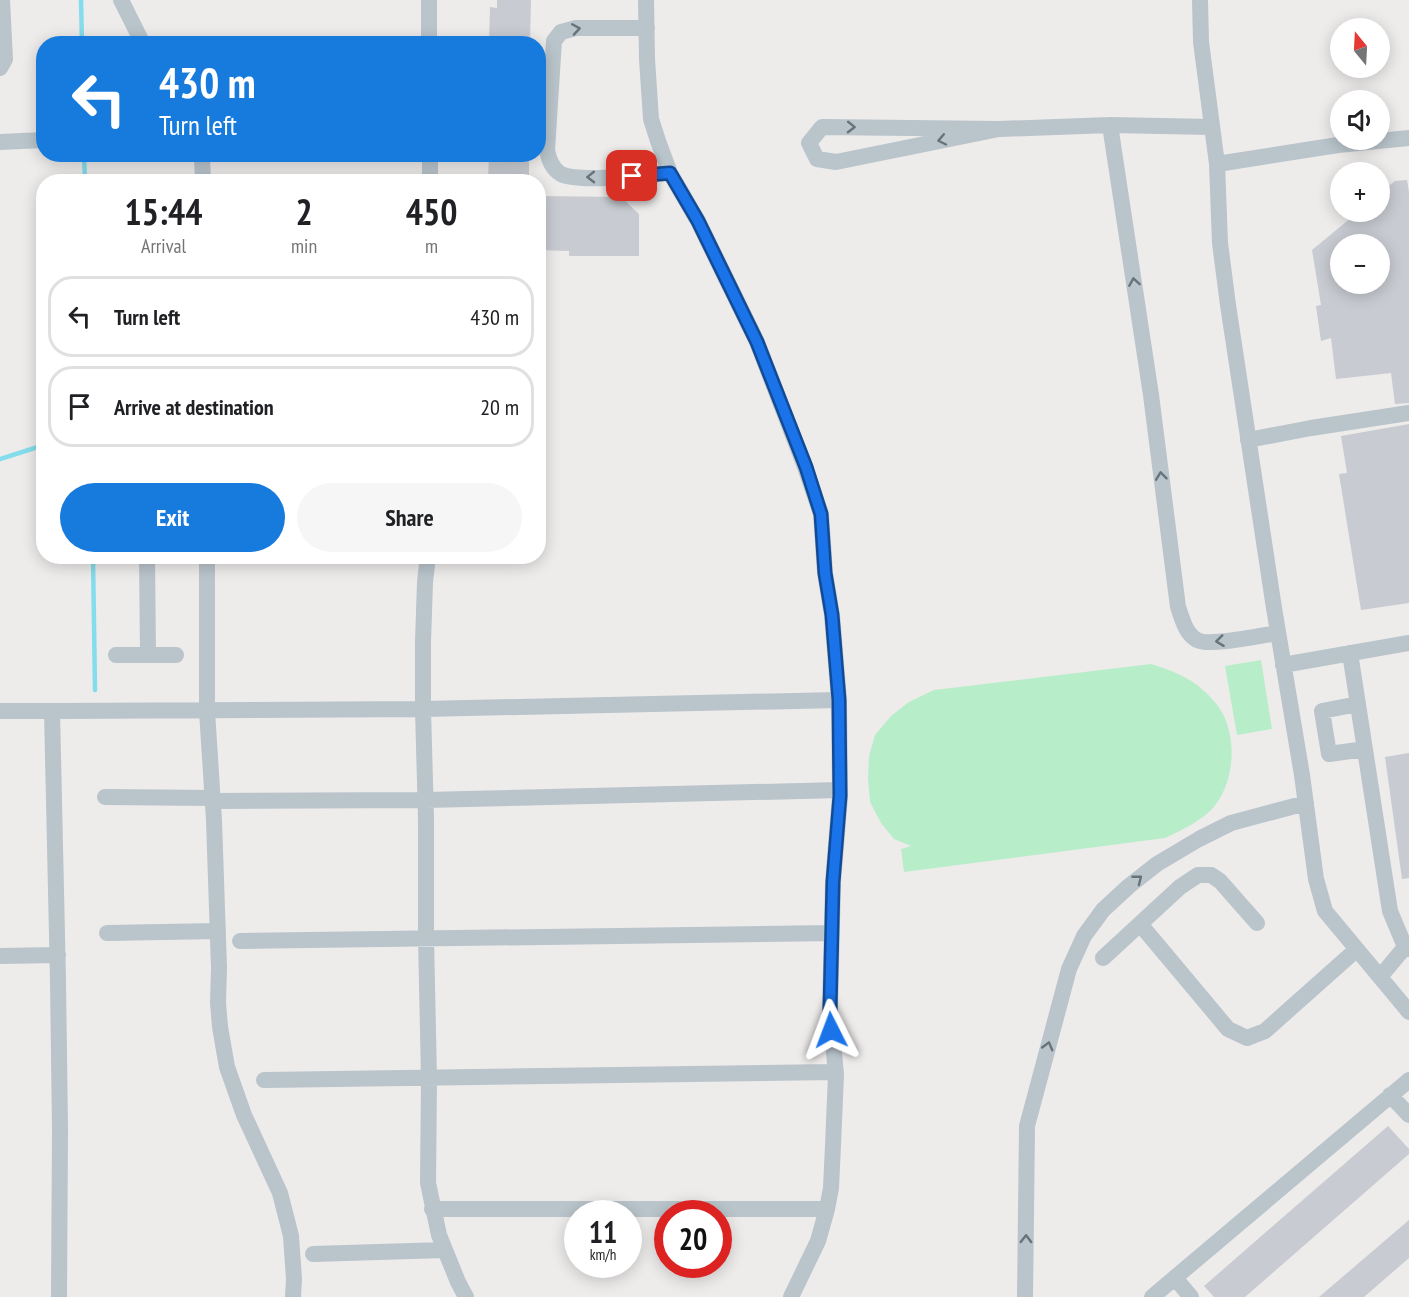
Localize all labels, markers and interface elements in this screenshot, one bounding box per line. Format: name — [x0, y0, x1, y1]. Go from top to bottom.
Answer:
north arrow — [1330, 18, 1390, 78]
map controls — [1330, 18, 1390, 294]
one-way arrow — [571, 24, 581, 36]
text: 430 m — [159, 55, 256, 110]
icon: left — [60, 60, 138, 138]
button: sound — [1330, 90, 1390, 150]
text: Turn left — [159, 108, 237, 142]
one-way arrow — [847, 121, 856, 133]
one-way arrow — [937, 133, 947, 146]
pin — [606, 150, 657, 201]
icon: arrive — [615, 159, 648, 192]
button: + — [1330, 162, 1390, 222]
one-way arrow — [587, 171, 596, 184]
text: 15:44 — [125, 188, 202, 235]
text: 2 — [295, 188, 313, 235]
text: 450 — [406, 188, 457, 235]
text: Arrival — [141, 233, 186, 259]
text: min — [291, 233, 317, 259]
text: m — [425, 233, 438, 259]
button: − — [1330, 234, 1390, 294]
one-way arrow — [1129, 278, 1141, 287]
icon: left — [63, 300, 96, 333]
text: Turn left — [114, 303, 180, 331]
text: 430 m — [470, 303, 519, 331]
icon: arrive — [63, 390, 96, 423]
text: Arrive at destination — [114, 393, 274, 421]
text: 20 m — [480, 393, 519, 421]
one-way arrow — [1156, 471, 1168, 480]
button: Exit — [60, 483, 285, 552]
button: Share — [297, 483, 522, 552]
one-way arrow — [1216, 634, 1225, 647]
one-way arrow — [1131, 876, 1142, 887]
position arrow — [799, 998, 863, 1062]
one-way arrow — [1041, 1041, 1053, 1052]
speed limit sign: 20 — [654, 1200, 732, 1278]
text: 11 — [589, 1212, 617, 1251]
one-way arrow — [1020, 1234, 1032, 1243]
text: km/h — [590, 1245, 616, 1264]

